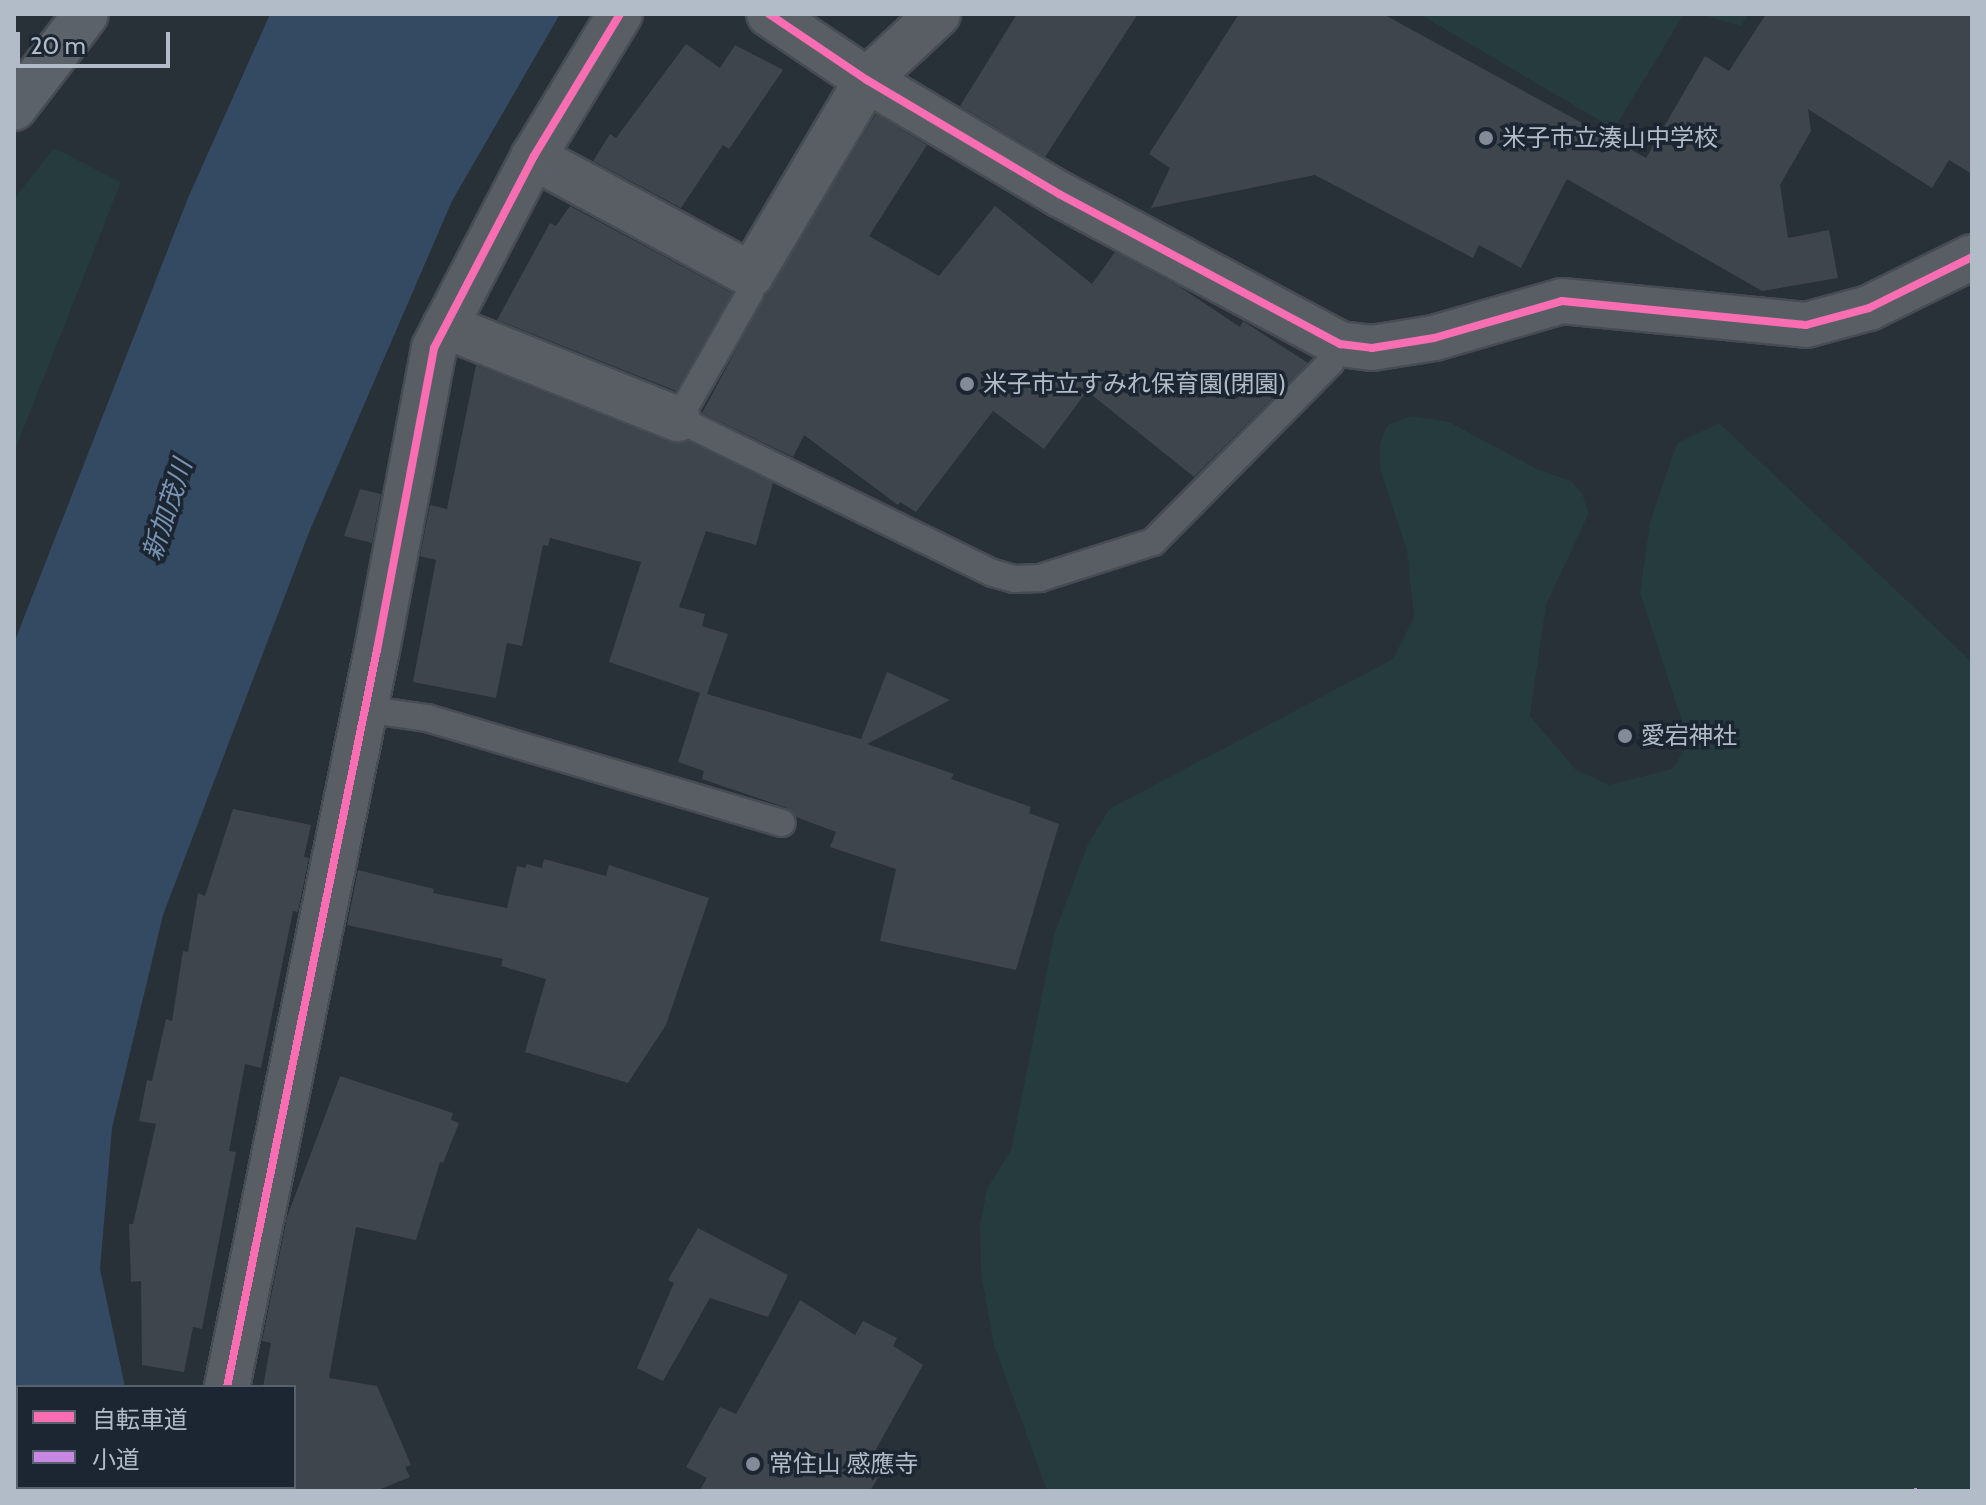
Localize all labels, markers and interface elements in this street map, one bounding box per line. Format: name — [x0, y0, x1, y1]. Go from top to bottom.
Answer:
scale bar — [20, 16, 174, 66]
text: 20 m — [30, 31, 86, 60]
place label: 米子市立湊山中学校 — [1502, 124, 1718, 152]
marker: 米子市立湊山中学校 — [1477, 129, 1495, 147]
place label: 米子市立すみれ保育園(閉園) — [983, 370, 1286, 398]
marker: 米子市立すみれ保育園(閉園) — [958, 375, 976, 393]
water label: 新加茂川 — [137, 456, 199, 564]
place label: 愛宕神社 — [1641, 722, 1737, 750]
marker: 愛宕神社 — [1616, 727, 1634, 745]
legend — [16, 1385, 296, 1489]
text: 自転車道 — [92, 1405, 188, 1434]
text: 小道 — [92, 1445, 140, 1474]
place label: 常住山 感應寺 — [769, 1450, 918, 1478]
marker: 常住山 感應寺 — [744, 1455, 762, 1473]

